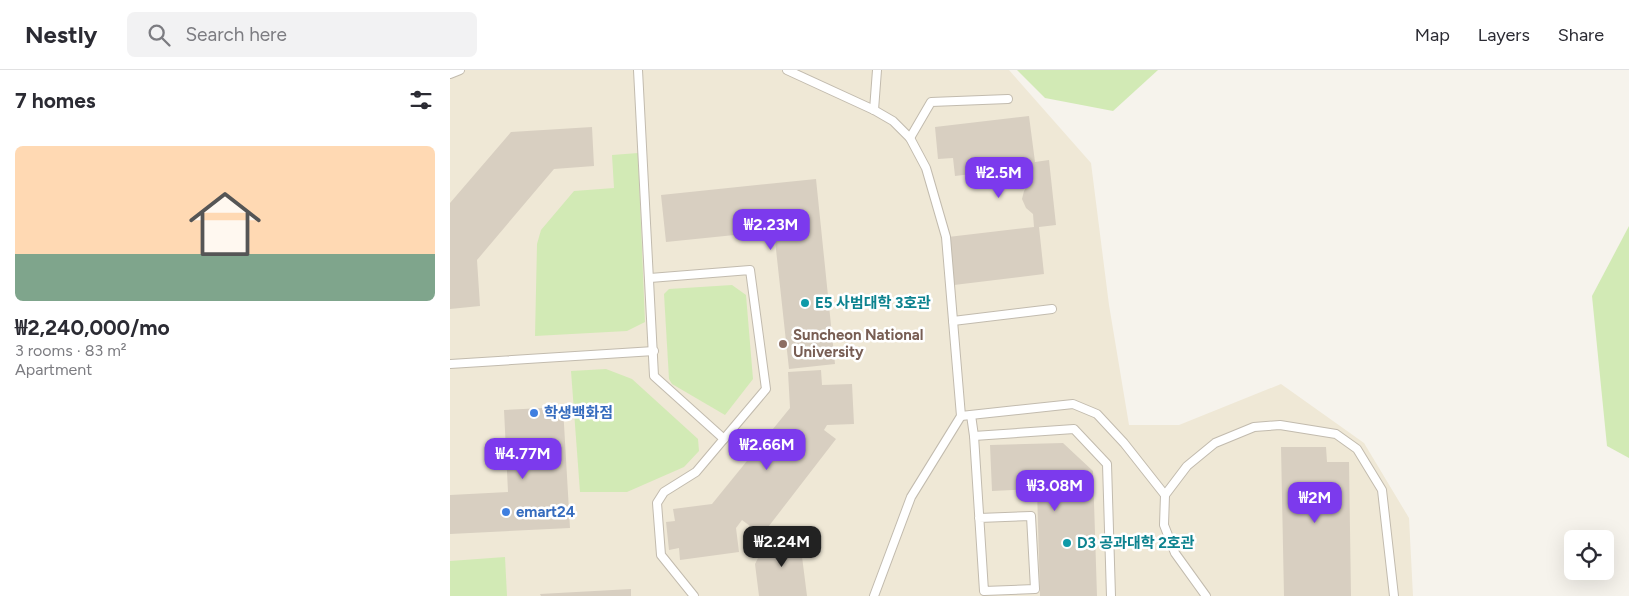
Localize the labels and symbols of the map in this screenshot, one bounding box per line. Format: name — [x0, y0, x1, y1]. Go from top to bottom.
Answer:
pin: ₩2.5M — [964, 156, 1034, 199]
pin: ₩2.23M — [730, 208, 812, 251]
place label: E5 사범대학 3호관 — [815, 294, 931, 312]
marker: E5 사범대학 3호관 — [799, 297, 811, 309]
place label: Suncheon National University — [793, 326, 923, 361]
marker: Suncheon National University — [777, 338, 789, 350]
place label: 학생백화점 — [544, 404, 613, 422]
marker: 학생백화점 — [528, 407, 540, 419]
pin: ₩2.66M — [726, 428, 808, 471]
pin: ₩4.77M — [482, 438, 564, 480]
pin: ₩3.08M — [1014, 470, 1096, 512]
pin: ₩2M — [1291, 482, 1339, 524]
place label: emart24 — [516, 503, 576, 521]
marker: emart24 — [500, 506, 512, 518]
pin: ₩2.24M — [741, 526, 823, 568]
place label: D3 공과대학 2호관 — [1077, 534, 1195, 552]
marker: D3 공과대학 2호관 — [1061, 537, 1073, 549]

